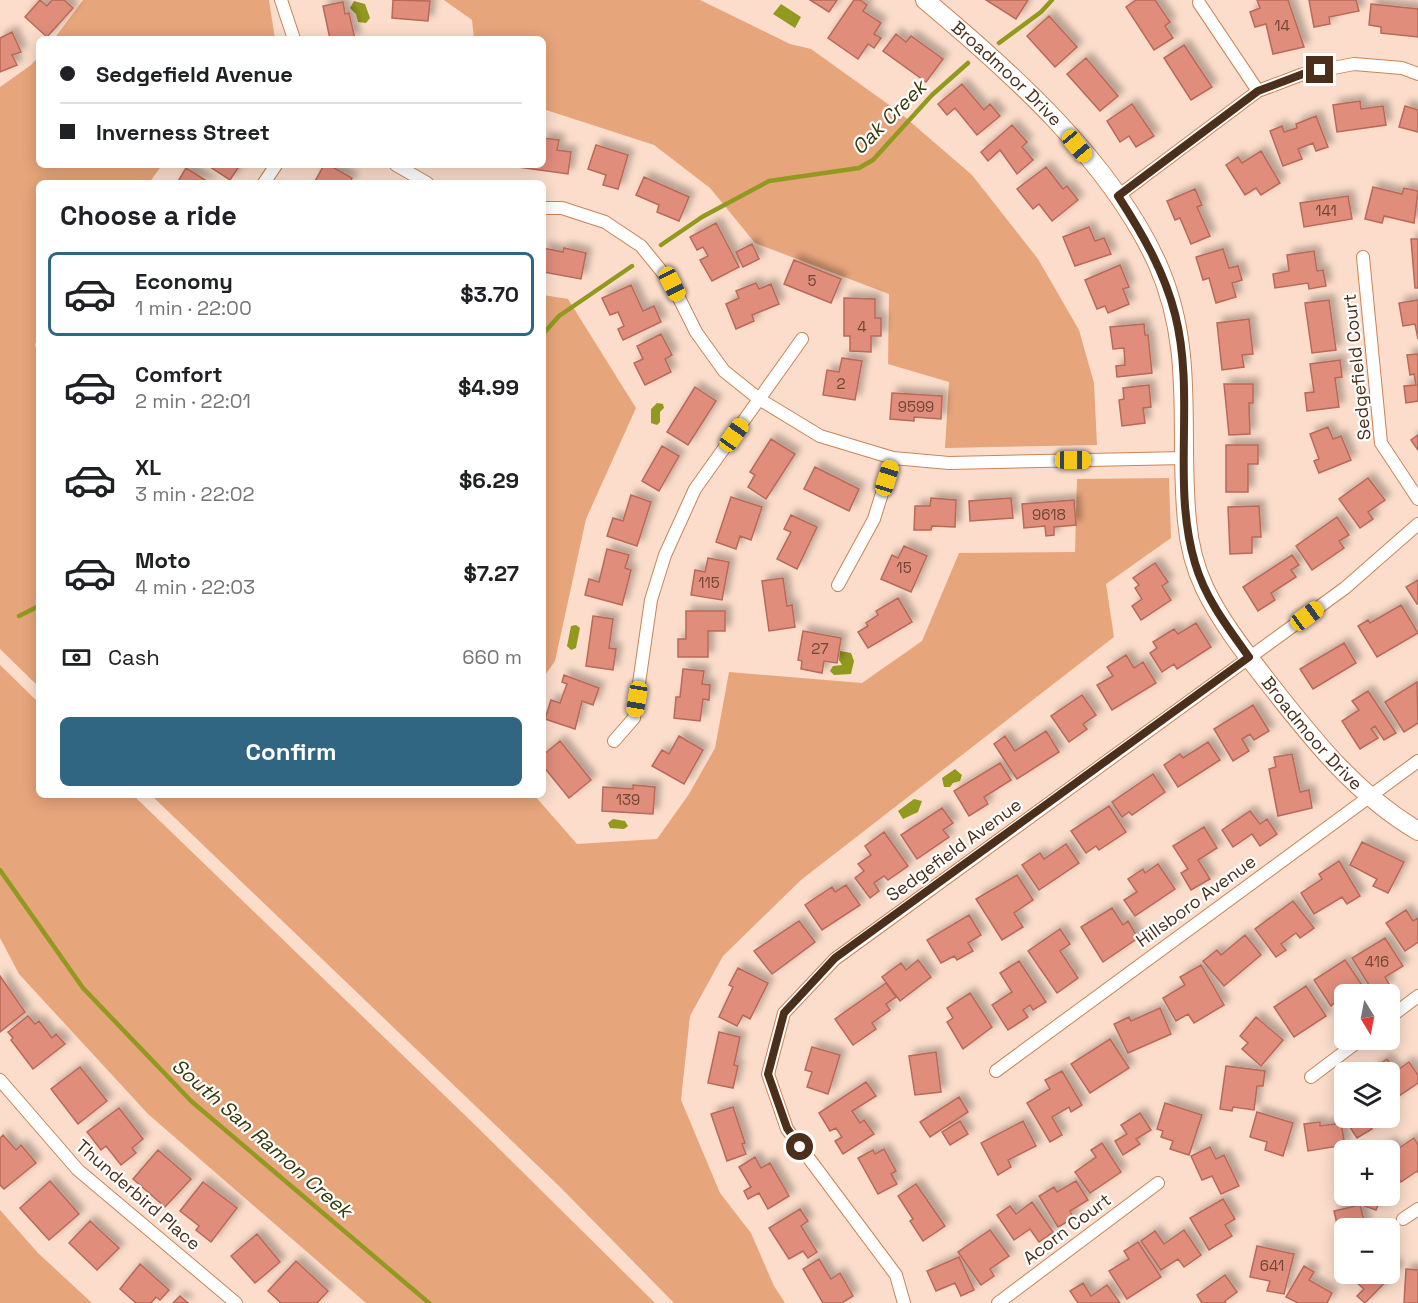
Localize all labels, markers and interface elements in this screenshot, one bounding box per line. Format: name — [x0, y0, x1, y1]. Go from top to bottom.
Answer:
street label: Broadmoor Drive — [947, 16, 1067, 131]
house number: 14 — [1274, 16, 1290, 35]
route end — [1306, 56, 1333, 83]
text: Sedgefield Avenue — [96, 60, 293, 88]
water label: Oak Creek — [846, 73, 933, 160]
text: Inverness Street — [96, 118, 270, 146]
car — [1059, 126, 1095, 166]
text: Choose a ride — [60, 198, 237, 233]
house number: 141 — [1315, 201, 1337, 220]
car — [656, 264, 688, 304]
icon: car — [63, 267, 117, 321]
text: Economy — [135, 267, 233, 295]
house number: 5 — [808, 271, 817, 290]
text: $3.70 — [460, 280, 519, 308]
street label: Sedgefield Court — [1337, 293, 1376, 441]
text: 1 min · 22:00 — [135, 295, 252, 321]
house number: 4 — [857, 317, 867, 336]
icon: car — [63, 360, 117, 414]
text: Comfort — [135, 360, 223, 388]
text: $4.99 — [458, 373, 519, 401]
house number: 2 — [836, 374, 846, 393]
text: 2 min · 22:01 — [135, 388, 251, 414]
house number: 9599 — [898, 397, 934, 416]
car — [716, 415, 752, 455]
car — [1055, 451, 1091, 469]
icon: car — [63, 453, 117, 507]
text: XL — [135, 453, 161, 481]
car — [873, 458, 901, 498]
text: $6.29 — [459, 466, 519, 494]
text: 3 min · 22:02 — [135, 481, 255, 507]
house number: 9618 — [1032, 505, 1066, 524]
icon: car — [63, 546, 117, 600]
text: Moto — [135, 546, 191, 574]
house number: 15 — [896, 558, 912, 577]
text: $7.27 — [463, 559, 519, 587]
house number: 115 — [698, 573, 720, 592]
text: 4 min · 22:03 — [135, 574, 255, 600]
car — [1287, 598, 1327, 634]
house number: 27 — [811, 639, 829, 658]
icon: cash — [60, 641, 93, 674]
text: Cash — [108, 643, 160, 671]
text: 660 m — [462, 644, 522, 670]
street label: Broadmoor Drive — [1257, 671, 1368, 795]
car — [625, 680, 649, 718]
button: Confirm — [60, 717, 522, 786]
house number: 139 — [616, 790, 640, 809]
street label: Sedgefield Avenue — [882, 793, 1026, 906]
street label: Hillsboro Avenue — [1131, 849, 1260, 952]
house number: 416 — [1365, 952, 1389, 971]
north arrow — [1334, 984, 1400, 1050]
map controls — [1334, 984, 1400, 1284]
water label: South San Ramon Creek — [167, 1053, 359, 1225]
button: layers — [1334, 1062, 1400, 1128]
route start — [786, 1133, 813, 1160]
street label: Thunderbird Place — [71, 1134, 205, 1255]
button: + — [1334, 1140, 1400, 1206]
street label: Acorn Court — [1018, 1188, 1115, 1269]
button: − — [1334, 1218, 1400, 1284]
house number: 641 — [1260, 1256, 1284, 1275]

